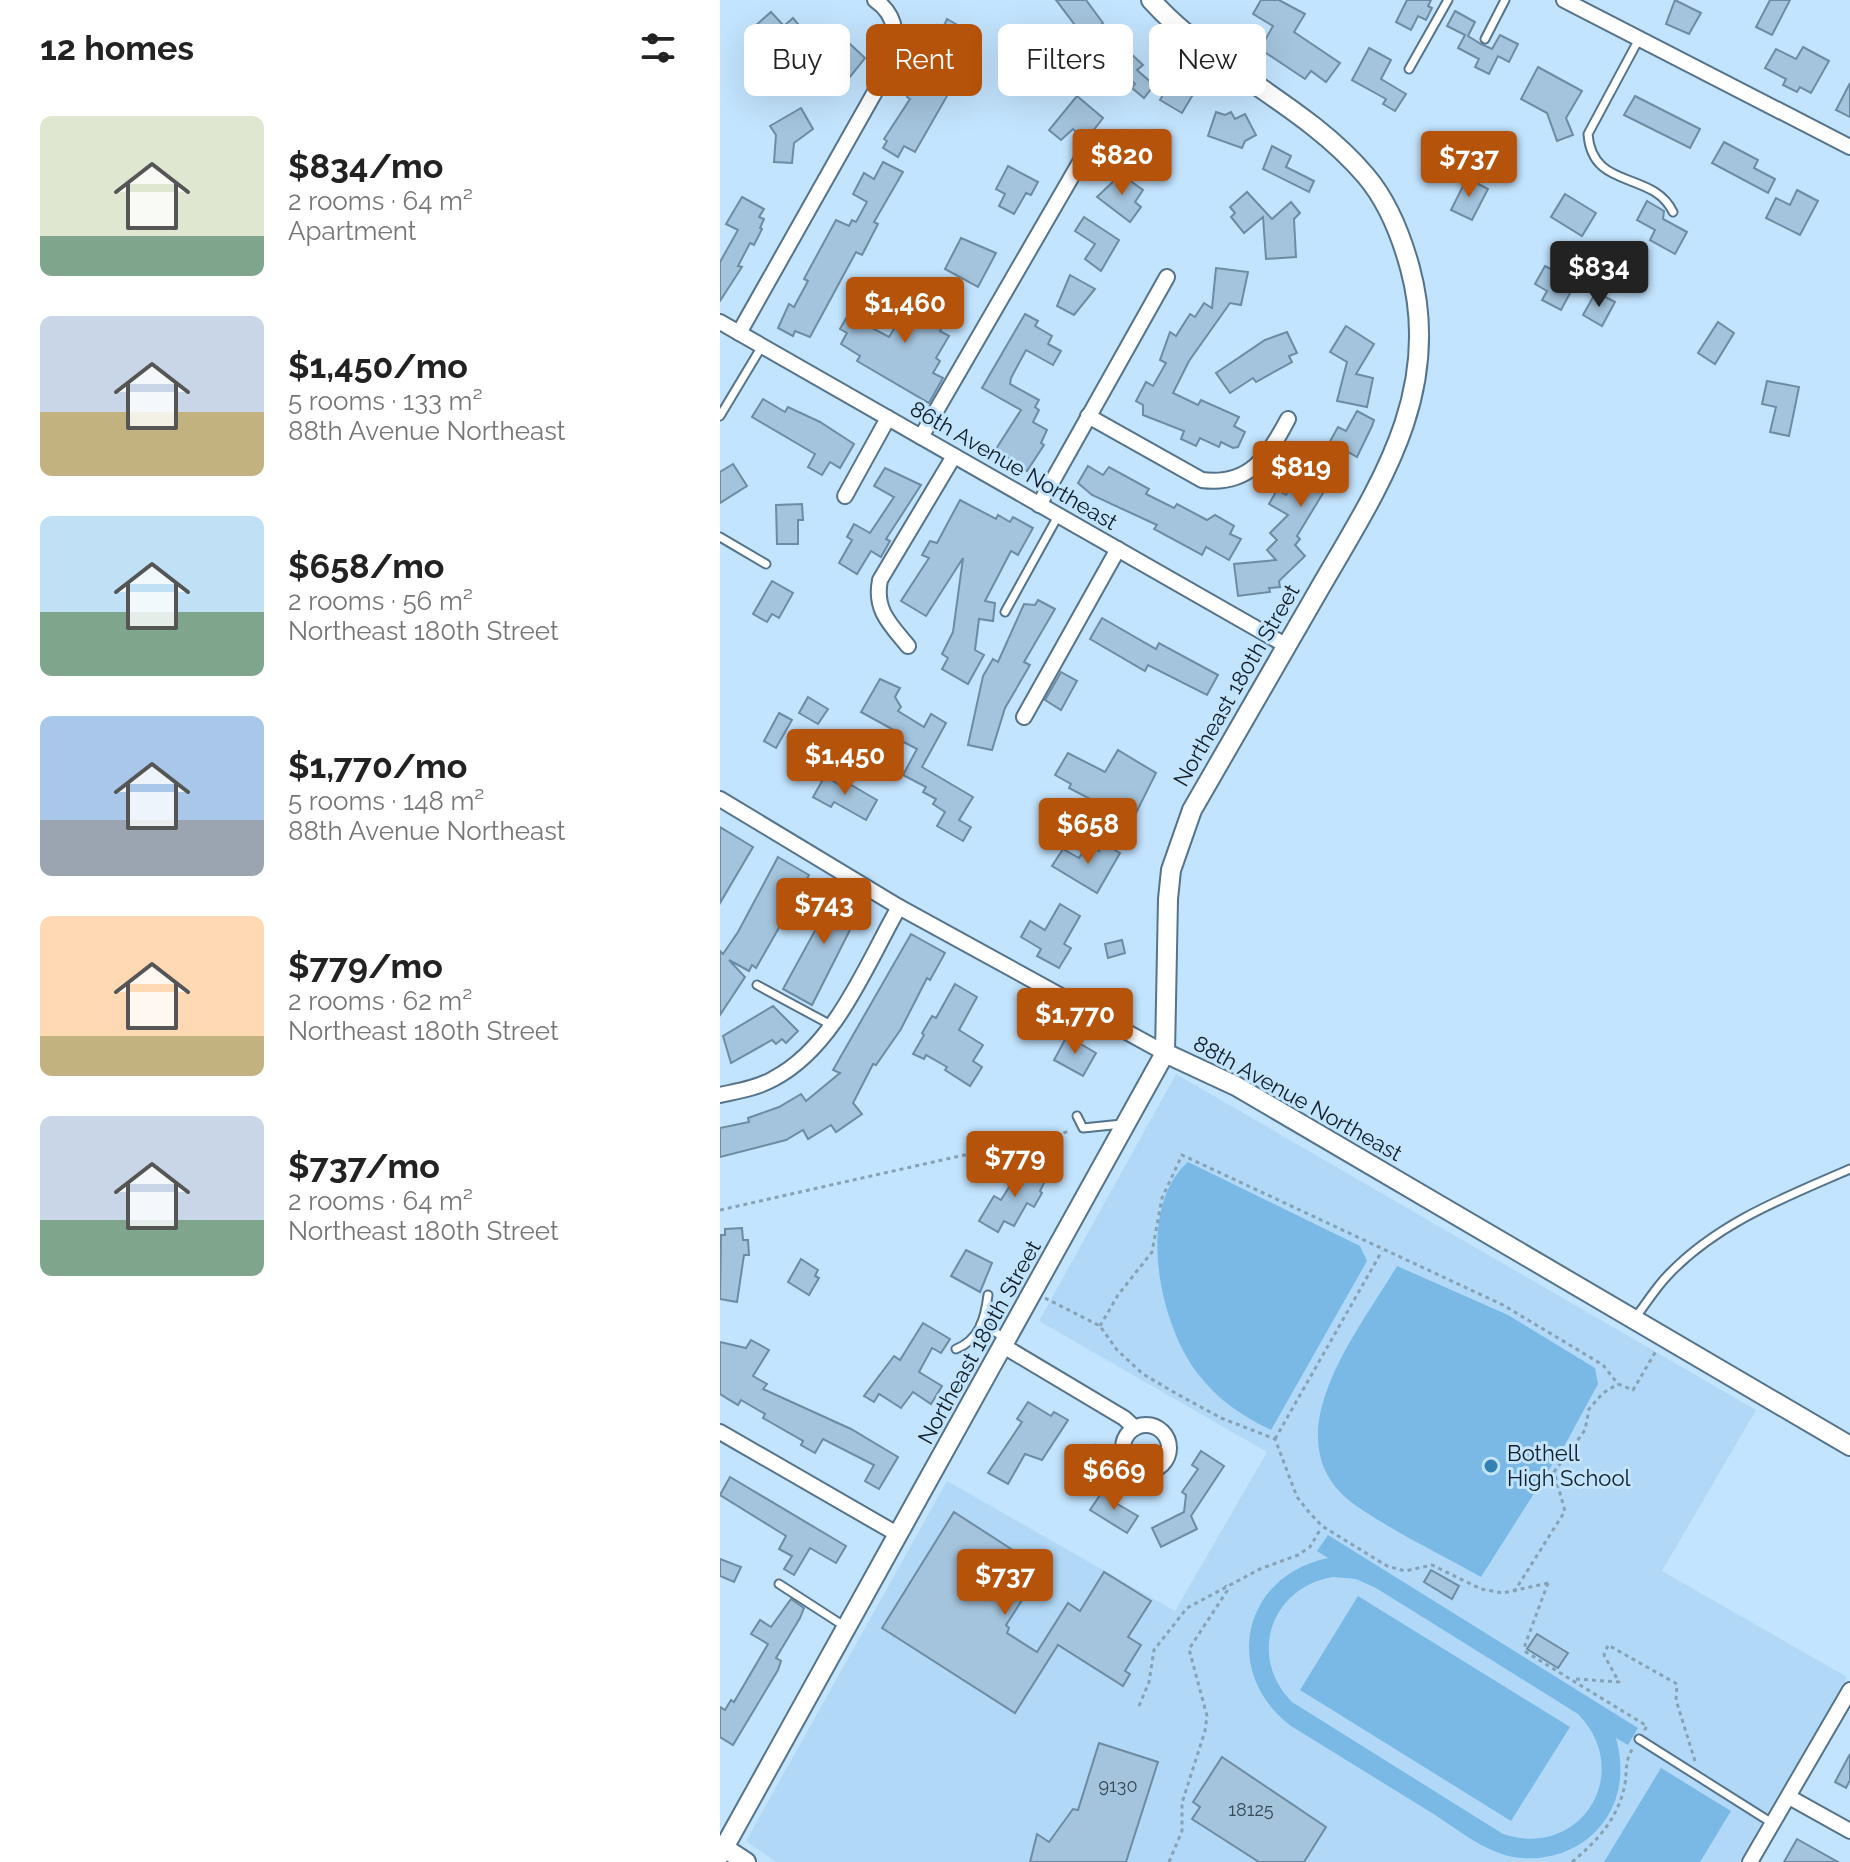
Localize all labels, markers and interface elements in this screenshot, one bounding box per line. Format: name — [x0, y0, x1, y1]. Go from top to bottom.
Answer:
chip: Buy — [744, 24, 850, 96]
chip: Rent — [866, 24, 982, 96]
chip: Filters — [998, 24, 1133, 96]
chip: New — [1149, 24, 1266, 96]
icon: filters — [636, 26, 680, 70]
text: 12 homes — [40, 28, 194, 68]
pin: $820 — [1075, 129, 1169, 197]
pin: $737 — [1422, 131, 1516, 199]
text: $820 — [1091, 140, 1153, 170]
text: $737 — [1439, 142, 1499, 172]
text: $834/mo — [288, 146, 443, 186]
icon: home — [104, 148, 200, 244]
text: 2 rooms · 64 m² — [288, 186, 473, 216]
text: Apartment — [288, 216, 417, 246]
pin: $834 — [1552, 241, 1646, 309]
text: $834 — [1568, 252, 1630, 282]
pin: $1,460 — [840, 277, 970, 345]
text: $1,460 — [864, 288, 946, 318]
text: $1,450/mo — [288, 346, 468, 386]
icon: home — [104, 348, 200, 444]
text: 5 rooms · 133 m² — [288, 386, 483, 416]
street label: 86th Avenue Northeast — [906, 395, 1123, 535]
text: 88th Avenue Northeast — [288, 416, 565, 446]
pin: $819 — [1254, 441, 1348, 509]
text: $819 — [1271, 452, 1331, 482]
text: $658/mo — [288, 546, 444, 586]
icon: home — [104, 548, 200, 644]
street label: Northeast 180th Street — [1167, 579, 1305, 791]
text: 2 rooms · 56 m² — [288, 586, 473, 616]
text: Northeast 180th Street — [288, 616, 559, 646]
pin: $1,450 — [780, 729, 910, 797]
text: $1,450 — [805, 740, 885, 770]
text: $1,770/mo — [288, 746, 467, 786]
icon: home — [104, 748, 200, 844]
text: 5 rooms · 148 m² — [288, 786, 484, 816]
pin: $658 — [1041, 798, 1135, 866]
text: $658 — [1057, 809, 1119, 839]
text: 88th Avenue Northeast — [288, 816, 565, 846]
pin: $743 — [777, 878, 871, 946]
text: $743 — [794, 889, 854, 919]
text: $779/mo — [288, 946, 443, 986]
icon: home — [104, 948, 200, 1044]
text: 2 rooms · 62 m² — [288, 986, 472, 1016]
pin: $1,770 — [1010, 988, 1140, 1056]
text: $1,770 — [1035, 999, 1115, 1029]
text: Northeast 180th Street — [288, 1016, 559, 1046]
street label: 88th Avenue Northeast — [1189, 1030, 1408, 1167]
pin: $779 — [968, 1131, 1062, 1199]
text: $779 — [984, 1142, 1046, 1172]
text: $737/mo — [288, 1146, 440, 1186]
icon: home — [104, 1148, 200, 1244]
text: 2 rooms · 64 m² — [288, 1186, 473, 1216]
text: Northeast 180th Street — [288, 1216, 559, 1246]
street label: Northeast 180th Street — [912, 1235, 1046, 1448]
place label: Bothell High School — [1507, 1440, 1631, 1491]
pin: $669 — [1067, 1444, 1161, 1512]
text: $669 — [1082, 1455, 1146, 1485]
marker: Bothell High School — [1482, 1457, 1500, 1475]
pin: $737 — [958, 1549, 1052, 1617]
text: $737 — [975, 1560, 1035, 1590]
house number: 9130 — [1099, 1775, 1137, 1796]
house number: 18125 — [1228, 1799, 1274, 1820]

